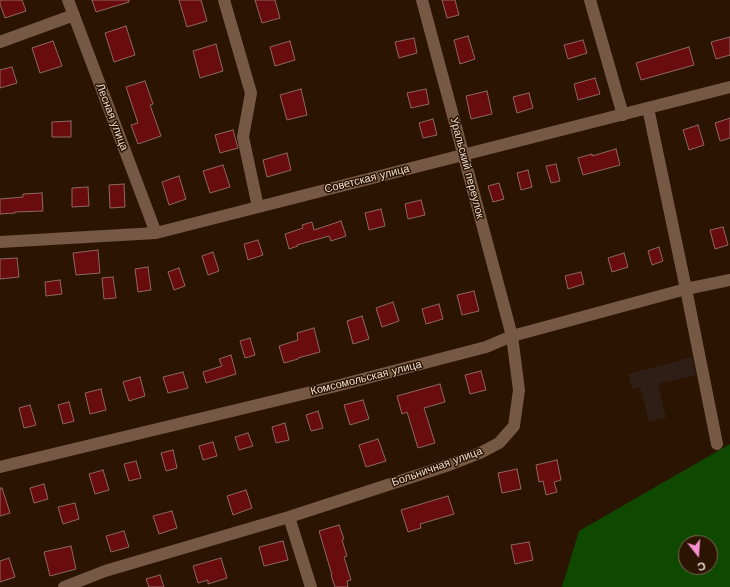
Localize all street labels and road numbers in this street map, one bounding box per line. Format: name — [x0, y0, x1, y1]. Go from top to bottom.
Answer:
street label: Лесная улица — [93, 82, 131, 152]
street label: Уральский переулок — [447, 116, 487, 220]
street label: Советская улица — [323, 162, 411, 196]
street label: Комсомольская улица — [309, 358, 423, 398]
street label: Больничная улица — [390, 444, 484, 490]

